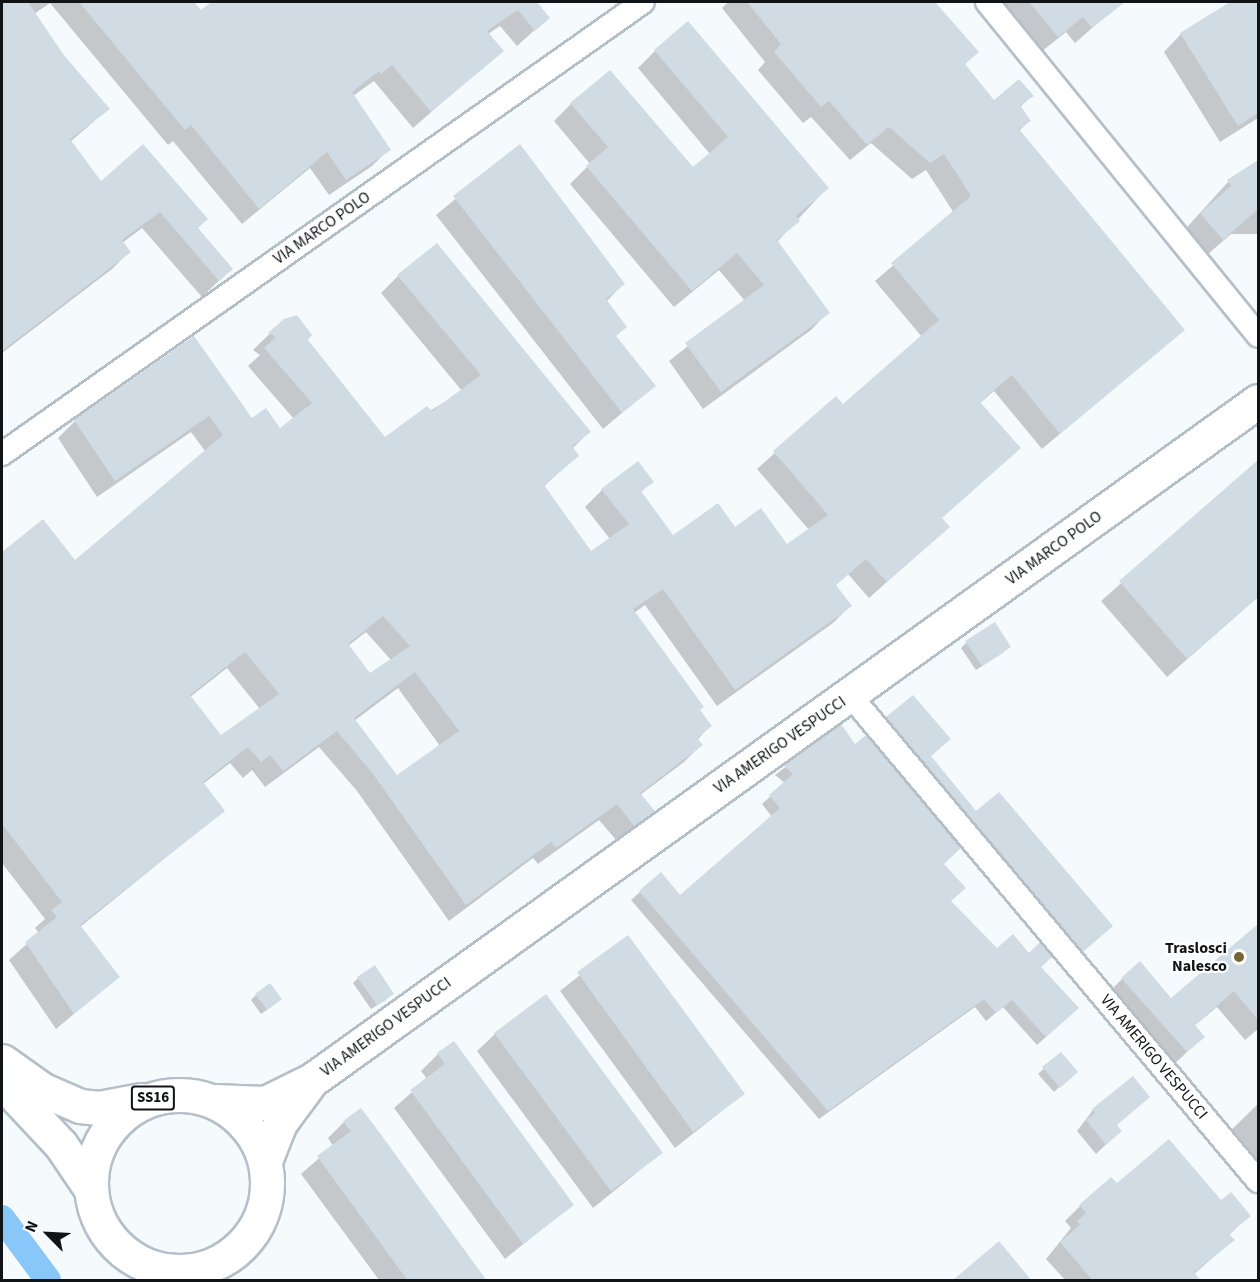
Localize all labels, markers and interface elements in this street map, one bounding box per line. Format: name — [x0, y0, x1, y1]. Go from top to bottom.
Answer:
street label: VIA MARCO POLO — [270, 187, 374, 269]
street label: VIA MARCO POLO — [1002, 507, 1106, 589]
street label: VIA AMERIGO VESPUCCI — [710, 692, 850, 798]
place label: Traslosci Nalesco — [1165, 938, 1227, 976]
marker: Traslosci Nalesco — [1232, 950, 1246, 964]
street label: VIA AMERIGO VESPUCCI — [317, 973, 455, 1081]
street label: VIA AMERIGO VESPUCCI — [1096, 991, 1212, 1123]
road number: SS16 — [130, 1086, 176, 1110]
north arrow — [18, 1204, 78, 1264]
text: N — [19, 1217, 44, 1236]

